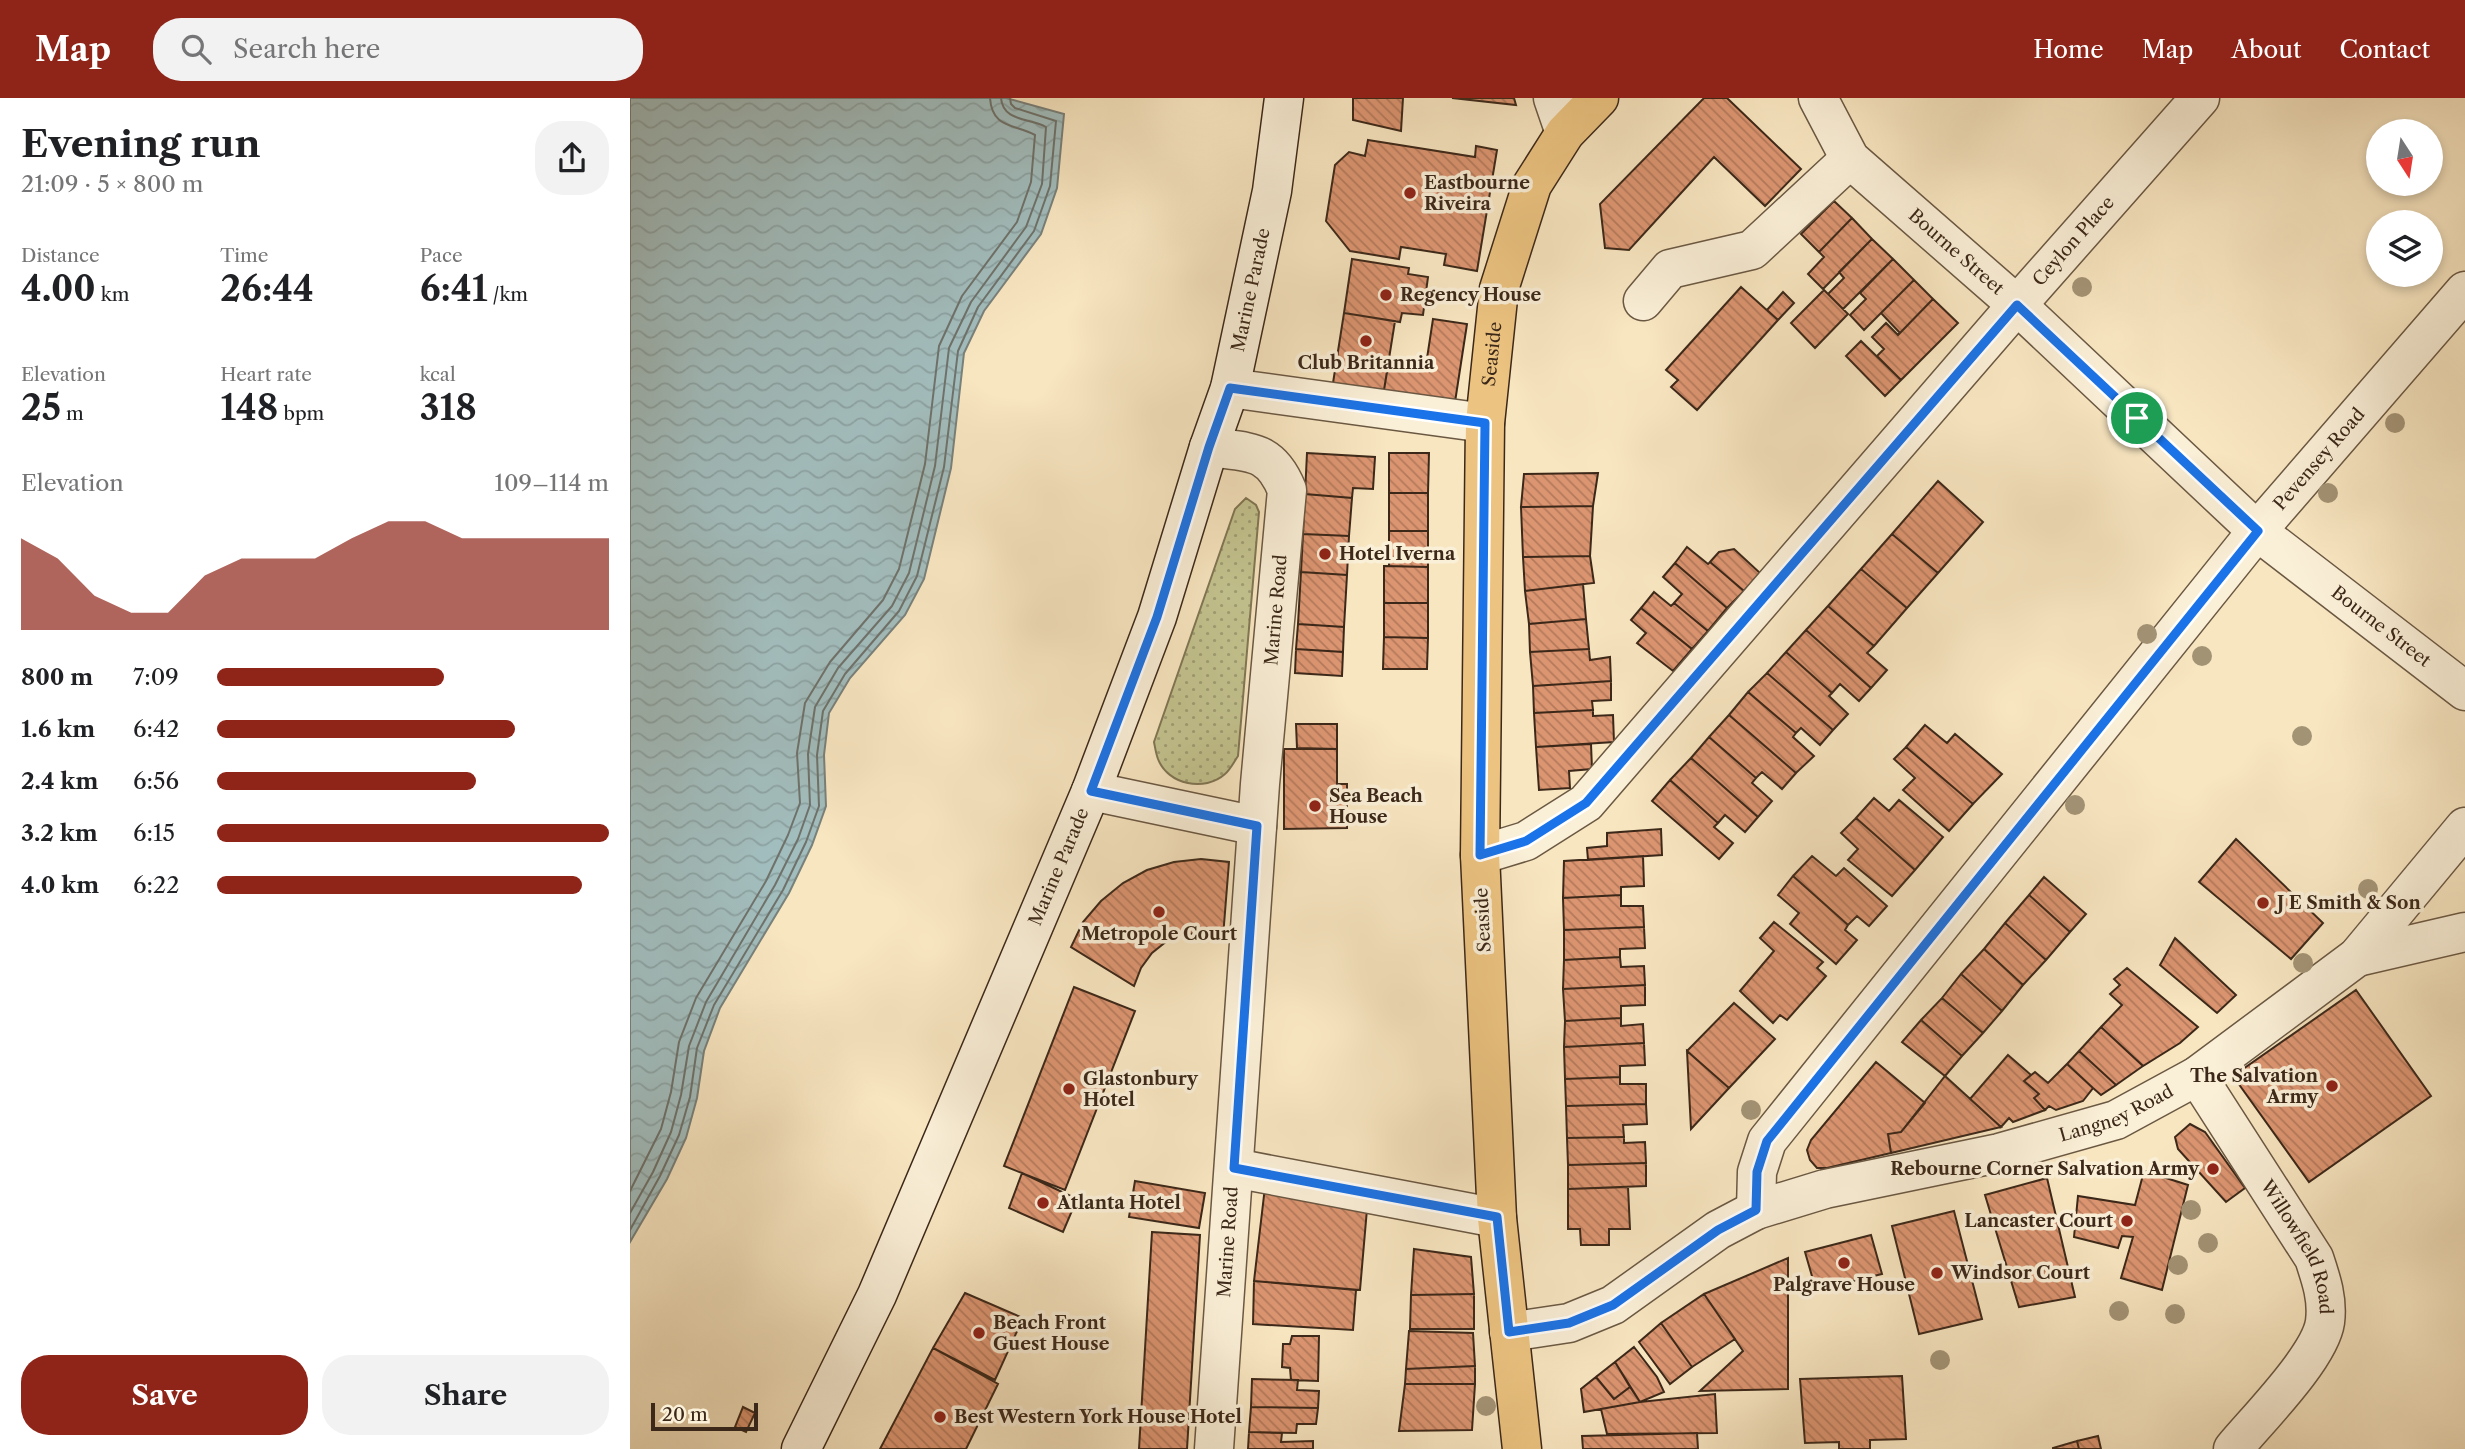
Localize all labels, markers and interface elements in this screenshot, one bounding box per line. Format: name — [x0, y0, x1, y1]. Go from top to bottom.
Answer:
search box — [153, 18, 643, 81]
text: Map — [35, 29, 111, 70]
icon: search — [177, 30, 215, 68]
text: Search here — [233, 33, 380, 65]
text: Home — [2033, 35, 2104, 64]
text: Map — [2142, 35, 2193, 64]
text: About — [2231, 35, 2302, 64]
text: Contact — [2340, 35, 2430, 64]
north arrow — [2366, 119, 2443, 196]
map controls — [2366, 119, 2443, 287]
text: Evening run — [21, 120, 261, 167]
button: share — [535, 121, 609, 195]
text: 21:09 · 5 × 800 m — [21, 170, 203, 198]
place label: Eastbourne Riveira — [1424, 172, 1530, 215]
marker: Eastbourne Riveira — [1402, 185, 1418, 201]
street label: Ceylon Place — [2028, 192, 2119, 290]
street label: Bourne Street — [1904, 204, 2009, 300]
button: layers — [2366, 210, 2443, 287]
street label: Marine Parade — [1227, 226, 1275, 354]
text: Distance — [21, 244, 100, 267]
text: Time — [220, 244, 268, 267]
text: Pace — [420, 244, 463, 267]
text: 4.00 — [21, 267, 96, 310]
text: 26:44 — [220, 267, 314, 310]
text: 6:41 — [420, 267, 487, 310]
text: km — [96, 283, 129, 306]
text: /km — [487, 283, 528, 306]
place label: Regency House — [1400, 284, 1542, 306]
marker: Regency House — [1378, 287, 1394, 303]
street label: Seaside — [1478, 321, 1506, 388]
marker: Club Britannia — [1358, 333, 1374, 349]
place label: Club Britannia — [1298, 352, 1435, 374]
text: Elevation — [21, 363, 106, 386]
text: Heart rate — [220, 363, 312, 386]
text: kcal — [420, 363, 456, 386]
text: 25 — [21, 386, 61, 429]
text: 148 — [220, 386, 278, 429]
text: 318 — [420, 386, 477, 429]
pin — [2107, 388, 2167, 448]
icon: arrive — [2118, 399, 2156, 437]
text: m — [61, 402, 84, 425]
text: bpm — [278, 402, 324, 425]
street label: Pevensey Road — [2269, 404, 2370, 515]
text: Elevation — [21, 469, 124, 497]
text: 109–114 m — [494, 469, 609, 497]
place label: Hotel Iverna — [1339, 543, 1456, 565]
marker: Hotel Iverna — [1317, 546, 1333, 562]
street label: Marine Road — [1260, 554, 1292, 666]
street label: Bourne Street — [2327, 581, 2436, 672]
text: 800 m — [21, 663, 93, 691]
text: 7:09 — [133, 663, 179, 691]
text: 1.6 km — [21, 715, 95, 743]
text: 6:42 — [133, 715, 179, 743]
text: 2.4 km — [21, 767, 98, 795]
text: 6:56 — [133, 767, 179, 795]
place label: Sea Beach House — [1329, 785, 1423, 828]
marker: Sea Beach House — [1307, 798, 1323, 814]
street label: Marine Parade — [1024, 804, 1094, 929]
text: 3.2 km — [21, 819, 98, 847]
text: 6:15 — [133, 819, 175, 847]
text: 4.0 km — [21, 871, 99, 899]
text: 6:22 — [133, 871, 179, 899]
street label: Seaside — [1470, 887, 1496, 953]
place label: J E Smith & Son — [2274, 892, 2421, 914]
marker: J E Smith & Son — [2255, 895, 2271, 911]
marker: Metropole Court — [1151, 904, 1167, 920]
place label: Metropole Court — [1081, 923, 1238, 945]
place label: The Salvation Army — [2190, 1065, 2319, 1108]
place label: Glastonbury Hotel — [1083, 1068, 1199, 1111]
marker: The Salvation Army — [2324, 1078, 2340, 1094]
street label: Langney Road — [2057, 1080, 2177, 1146]
marker: Glastonbury Hotel — [1061, 1081, 1077, 1097]
place label: Rebourne Corner Salvation Army — [1890, 1158, 2200, 1180]
marker: Rebourne Corner Salvation Army — [2205, 1161, 2221, 1177]
street label: Willowfield Road — [2255, 1175, 2337, 1315]
street label: Marine Road — [1213, 1186, 1243, 1298]
place label: Atlanta Hotel — [1056, 1192, 1181, 1214]
marker: Atlanta Hotel — [1035, 1195, 1051, 1211]
place label: Lancaster Court — [1964, 1210, 2114, 1232]
marker: Lancaster Court — [2119, 1213, 2135, 1229]
marker: Palgrave House — [1836, 1255, 1852, 1271]
place label: Windsor Court — [1950, 1262, 2091, 1284]
marker: Windsor Court — [1929, 1265, 1945, 1281]
place label: Palgrave House — [1773, 1274, 1915, 1296]
place label: Beach Front Guest House — [993, 1312, 1110, 1355]
marker: Beach Front Guest House — [971, 1325, 987, 1341]
button: Save — [21, 1355, 308, 1435]
button: Share — [322, 1355, 609, 1435]
scale bar — [651, 1400, 758, 1432]
text: 20 m — [662, 1403, 708, 1426]
place label: Best Western York House Hotel — [954, 1406, 1242, 1428]
marker: Best Western York House Hotel — [932, 1409, 948, 1425]

